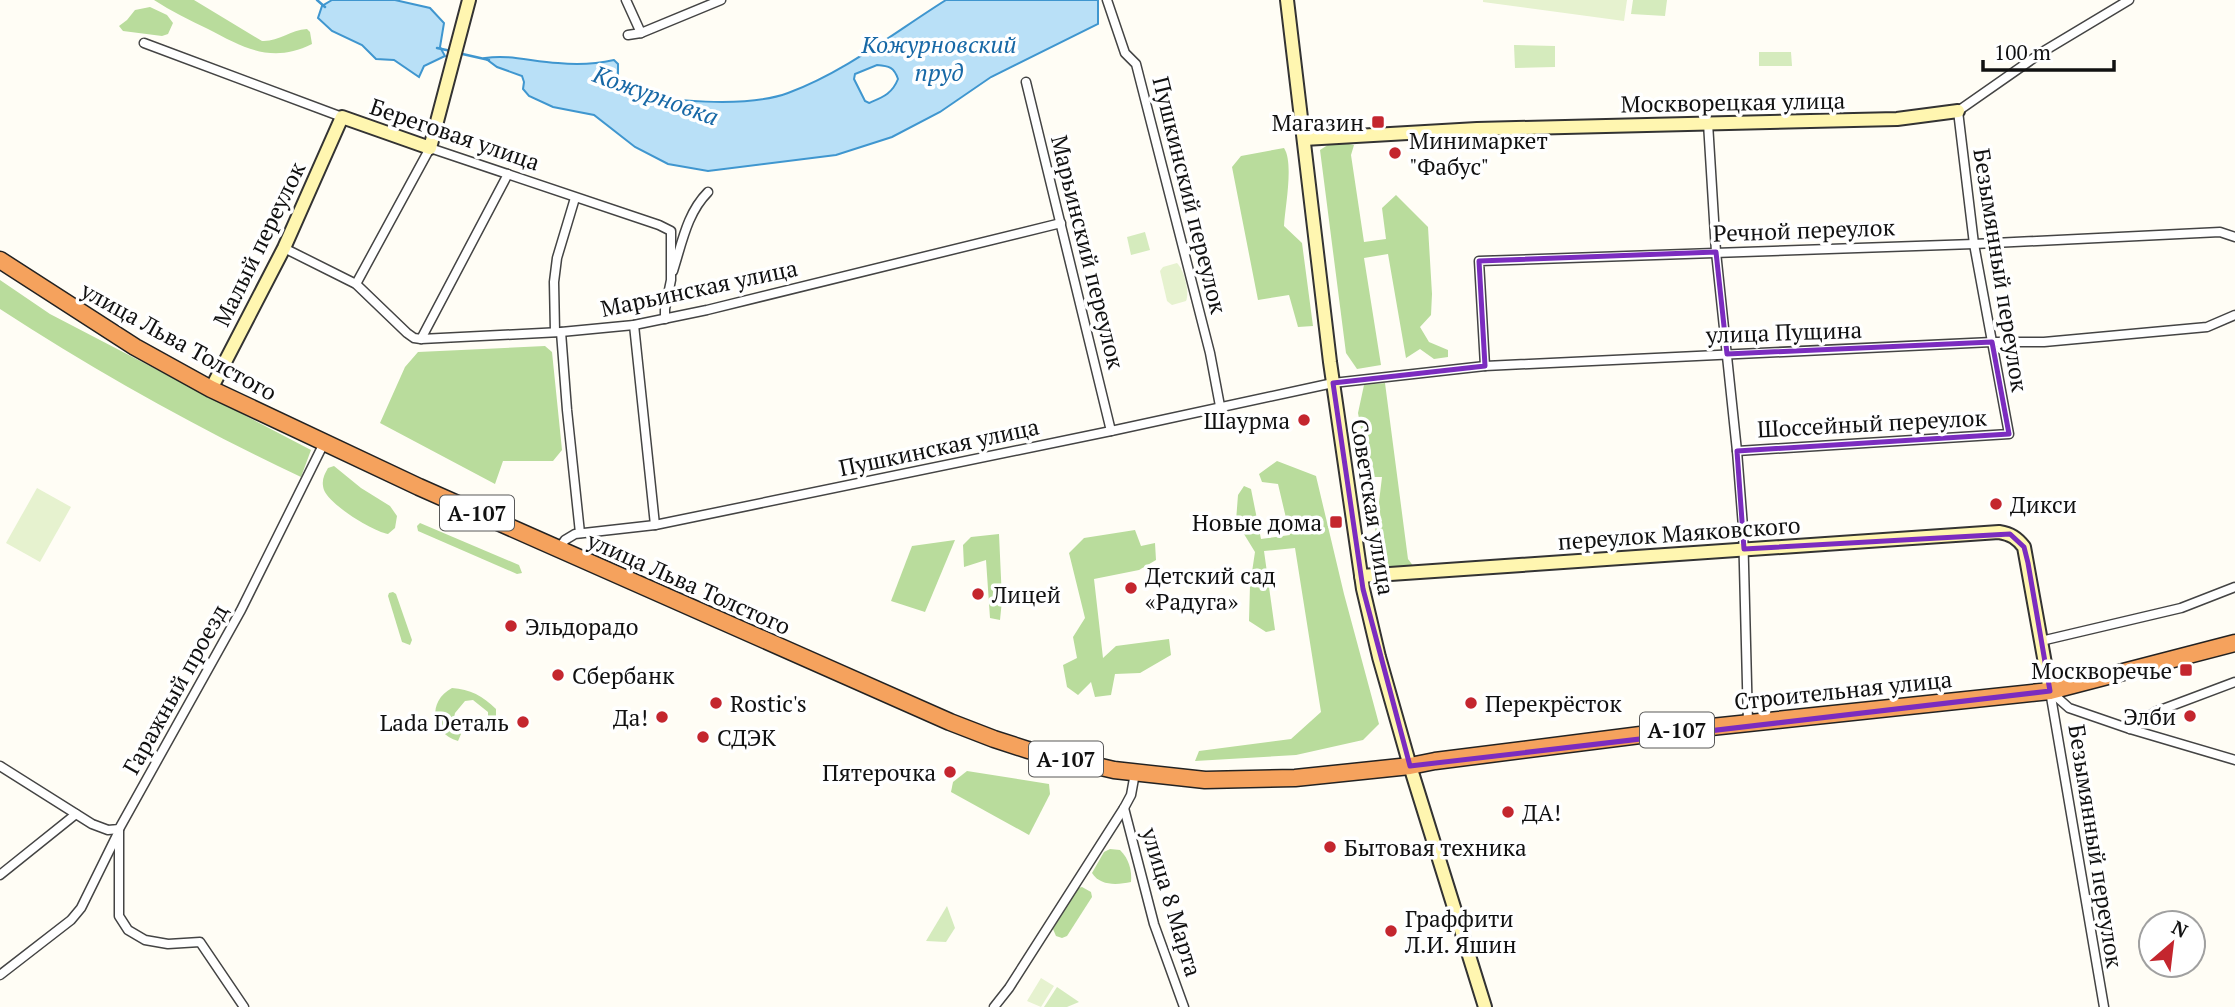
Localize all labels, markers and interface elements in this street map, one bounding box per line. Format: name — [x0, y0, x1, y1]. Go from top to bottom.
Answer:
water label: Кожурновский пруд — [860, 28, 1017, 88]
scale bar — [1983, 28, 2114, 72]
text: 100 m — [1994, 38, 2051, 66]
water label: Кожурновка — [588, 57, 723, 133]
street label: Пушкинский переулок — [1146, 73, 1235, 317]
street label: Москворецкая улица — [1620, 85, 1846, 119]
street label: Береговая улица — [366, 90, 544, 178]
place label: Магазин — [1272, 107, 1364, 138]
marker: Магазин — [1370, 114, 1386, 130]
place label: Минимаркет "Фабус" — [1409, 125, 1548, 182]
street label: Марьинский переулок — [1044, 132, 1132, 373]
marker: Минимаркет "Фабус" — [1387, 145, 1403, 161]
street label: Безымянный переулок — [1966, 146, 2036, 394]
street label: Малый переулок — [206, 156, 312, 331]
street label: Речной переулок — [1713, 211, 1896, 249]
street label: Марьинская улица — [598, 252, 801, 324]
street label: улица Льва Толстого — [75, 274, 283, 408]
street label: улица Пущина — [1704, 314, 1863, 350]
street label: Шоссейный переулок — [1756, 401, 1988, 444]
place label: Шаурма — [1204, 405, 1290, 436]
street label: Пушкинская улица — [836, 411, 1042, 483]
marker: Шаурма — [1296, 412, 1312, 428]
street label: Советская улица — [1344, 417, 1402, 598]
place label: Дикси — [2010, 489, 2077, 520]
road number: А-107 — [440, 496, 514, 530]
marker: Дикси — [1988, 496, 2004, 512]
place label: Новые дома — [1192, 507, 1322, 538]
street label: переулок Маяковского — [1557, 509, 1801, 557]
marker: Новые дома — [1328, 514, 1344, 530]
street label: улица Льва Толстого — [582, 524, 796, 642]
place label: Детский сад «Радуга» — [1145, 560, 1276, 617]
place label: Лицей — [991, 579, 1061, 610]
marker: Детский сад «Радуга» — [1123, 580, 1139, 596]
marker: Лицей — [970, 586, 986, 602]
street label: Гаражный проезд — [115, 598, 235, 780]
place label: Эльдорадо — [525, 611, 639, 642]
marker: Эльдорадо — [503, 618, 519, 634]
place label: Москворечье — [2031, 655, 2172, 686]
place label: Сбербанк — [572, 660, 675, 691]
marker: Москворечье — [2178, 662, 2194, 678]
street label: Строительная улица — [1733, 663, 1954, 717]
marker: Сбербанк — [550, 667, 566, 683]
place label: Rostic's — [730, 688, 807, 719]
place label: Перекрёсток — [1485, 688, 1622, 719]
marker: Rostic's — [708, 695, 724, 711]
marker: Перекрёсток — [1463, 695, 1479, 711]
place label: Элби — [2123, 701, 2176, 732]
place label: Да! — [613, 702, 648, 733]
place label: Lada Dеталь — [380, 707, 509, 738]
marker: Элби — [2182, 708, 2198, 724]
marker: Да! — [654, 709, 670, 725]
road number: А-107 — [1640, 712, 1714, 748]
marker: Lada Dеталь — [515, 714, 531, 730]
place label: СДЭК — [717, 722, 776, 753]
street label: Безымянный переулок — [2061, 722, 2131, 970]
marker: СДЭК — [695, 729, 711, 745]
road number: А-107 — [1029, 742, 1103, 776]
place label: Пятерочка — [822, 757, 936, 788]
marker: Пятерочка — [942, 764, 958, 780]
place label: ДА! — [1522, 797, 1561, 828]
marker: ДА! — [1500, 804, 1516, 820]
street label: улица 8 Марта — [1134, 823, 1209, 981]
place label: Бытовая техника — [1344, 832, 1527, 863]
marker: Бытовая техника — [1322, 839, 1338, 855]
place label: Граффити Л.И. Яшин — [1404, 903, 1516, 960]
north arrow — [2137, 909, 2207, 979]
text: N — [2168, 914, 2193, 943]
marker: Граффити Л.И. Яшин — [1383, 923, 1399, 939]

